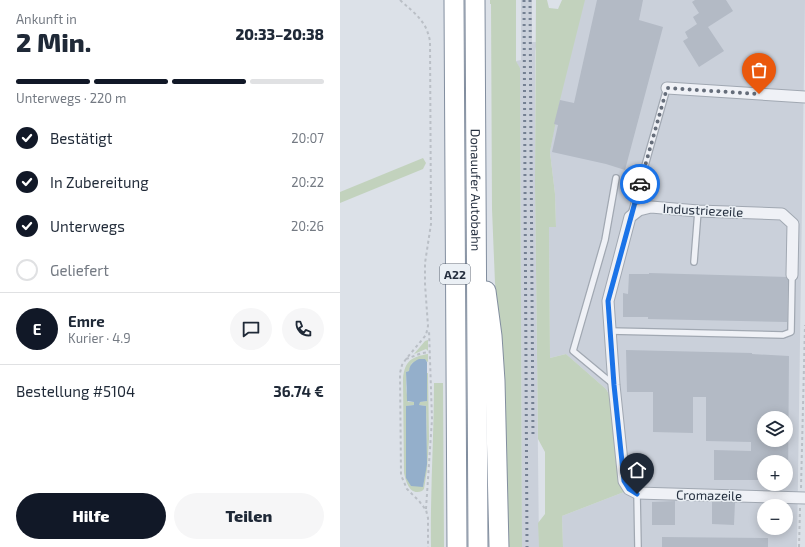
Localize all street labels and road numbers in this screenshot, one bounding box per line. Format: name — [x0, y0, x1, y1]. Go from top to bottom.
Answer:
street label: Donauufer Autobahn — [468, 129, 484, 251]
street label: Industriezeile — [662, 200, 744, 220]
road number: A22 — [440, 264, 470, 284]
street label: Cromazeile — [676, 486, 742, 504]

